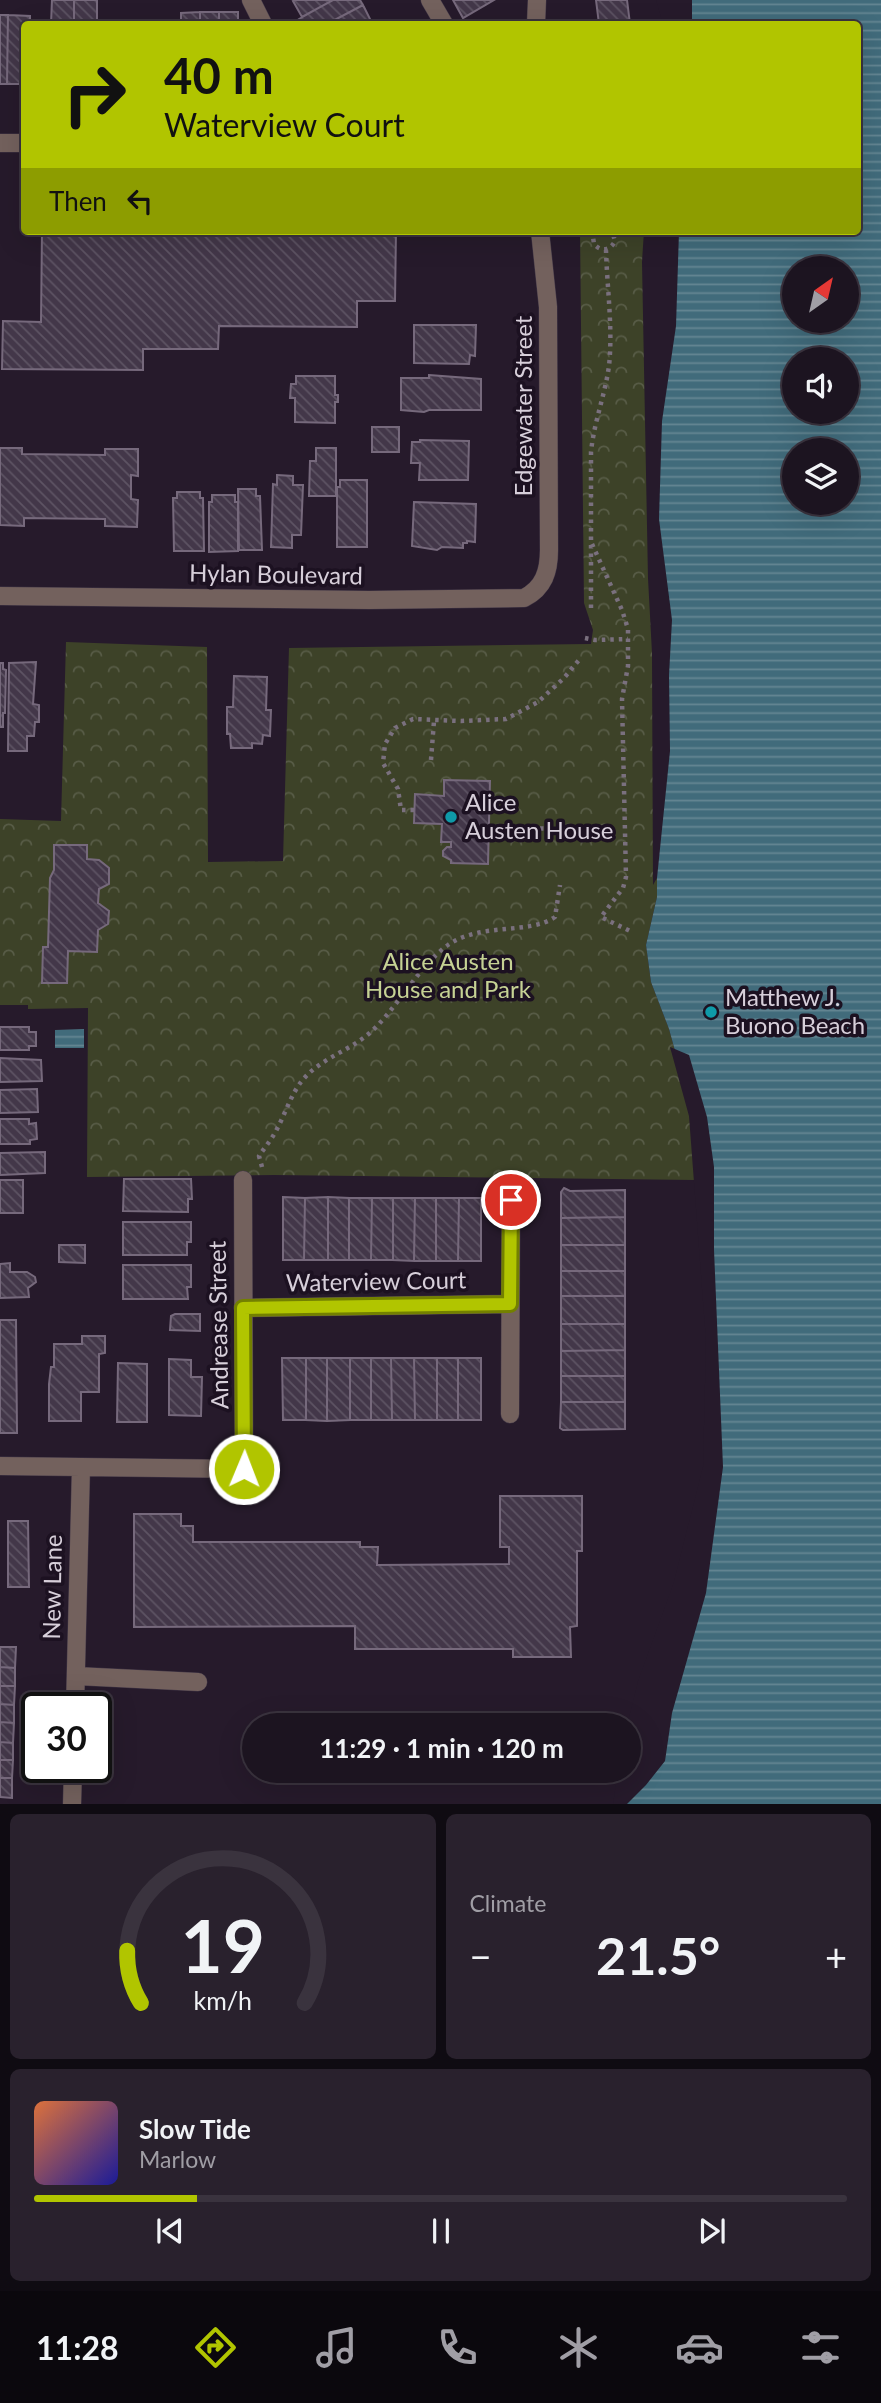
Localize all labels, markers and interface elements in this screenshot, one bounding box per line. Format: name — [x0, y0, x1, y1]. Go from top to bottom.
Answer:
text: 40 m — [164, 46, 274, 104]
icon: right — [49, 49, 140, 140]
text: Waterview Court — [164, 105, 405, 144]
icon: left — [121, 182, 159, 220]
text: Then — [49, 185, 107, 217]
north arrow — [782, 256, 859, 332]
map controls — [782, 256, 859, 515]
street label: Edgewater Street — [508, 315, 537, 496]
button: sound — [782, 347, 859, 424]
button: layers — [782, 438, 859, 515]
street label: Hylan Boulevard — [189, 557, 363, 590]
place label: Alice Austen House — [465, 787, 613, 844]
marker: Alice Austen House — [443, 809, 459, 825]
park label: Alice Austen House and Park — [365, 946, 532, 1003]
place label: Matthew J. Buono Beach — [725, 982, 865, 1039]
marker: Matthew J. Buono Beach — [703, 1004, 719, 1020]
pin — [481, 1170, 541, 1230]
icon: arrive — [492, 1181, 530, 1219]
street label: Andrease Street — [202, 1240, 233, 1409]
street label: Waterview Court — [285, 1264, 467, 1297]
position arrow — [207, 1432, 281, 1506]
street label: New Lane — [36, 1534, 67, 1640]
speed limit sign: 30 — [21, 1692, 112, 1783]
text: 11:29 · 1 min · 120 m — [319, 1732, 564, 1764]
text: Climate — [470, 1889, 546, 1917]
text: 19 — [181, 1901, 265, 1989]
text: 21.5° — [596, 1924, 720, 1986]
text: − — [470, 1933, 492, 1979]
text: + — [825, 1933, 847, 1979]
text: km/h — [193, 1984, 252, 2014]
text: Slow Tide — [139, 2113, 251, 2145]
text: Marlow — [139, 2145, 216, 2173]
icon: previous — [151, 2212, 189, 2250]
icon: pause — [422, 2212, 460, 2250]
icon: next — [693, 2212, 731, 2250]
icon: directions — [191, 2323, 240, 2372]
icon: music — [312, 2323, 361, 2372]
icon: phone — [433, 2323, 482, 2372]
icon: climate — [554, 2323, 603, 2372]
icon: car — [675, 2323, 724, 2372]
icon: filters — [796, 2323, 845, 2372]
text: 11:28 — [36, 2328, 119, 2367]

